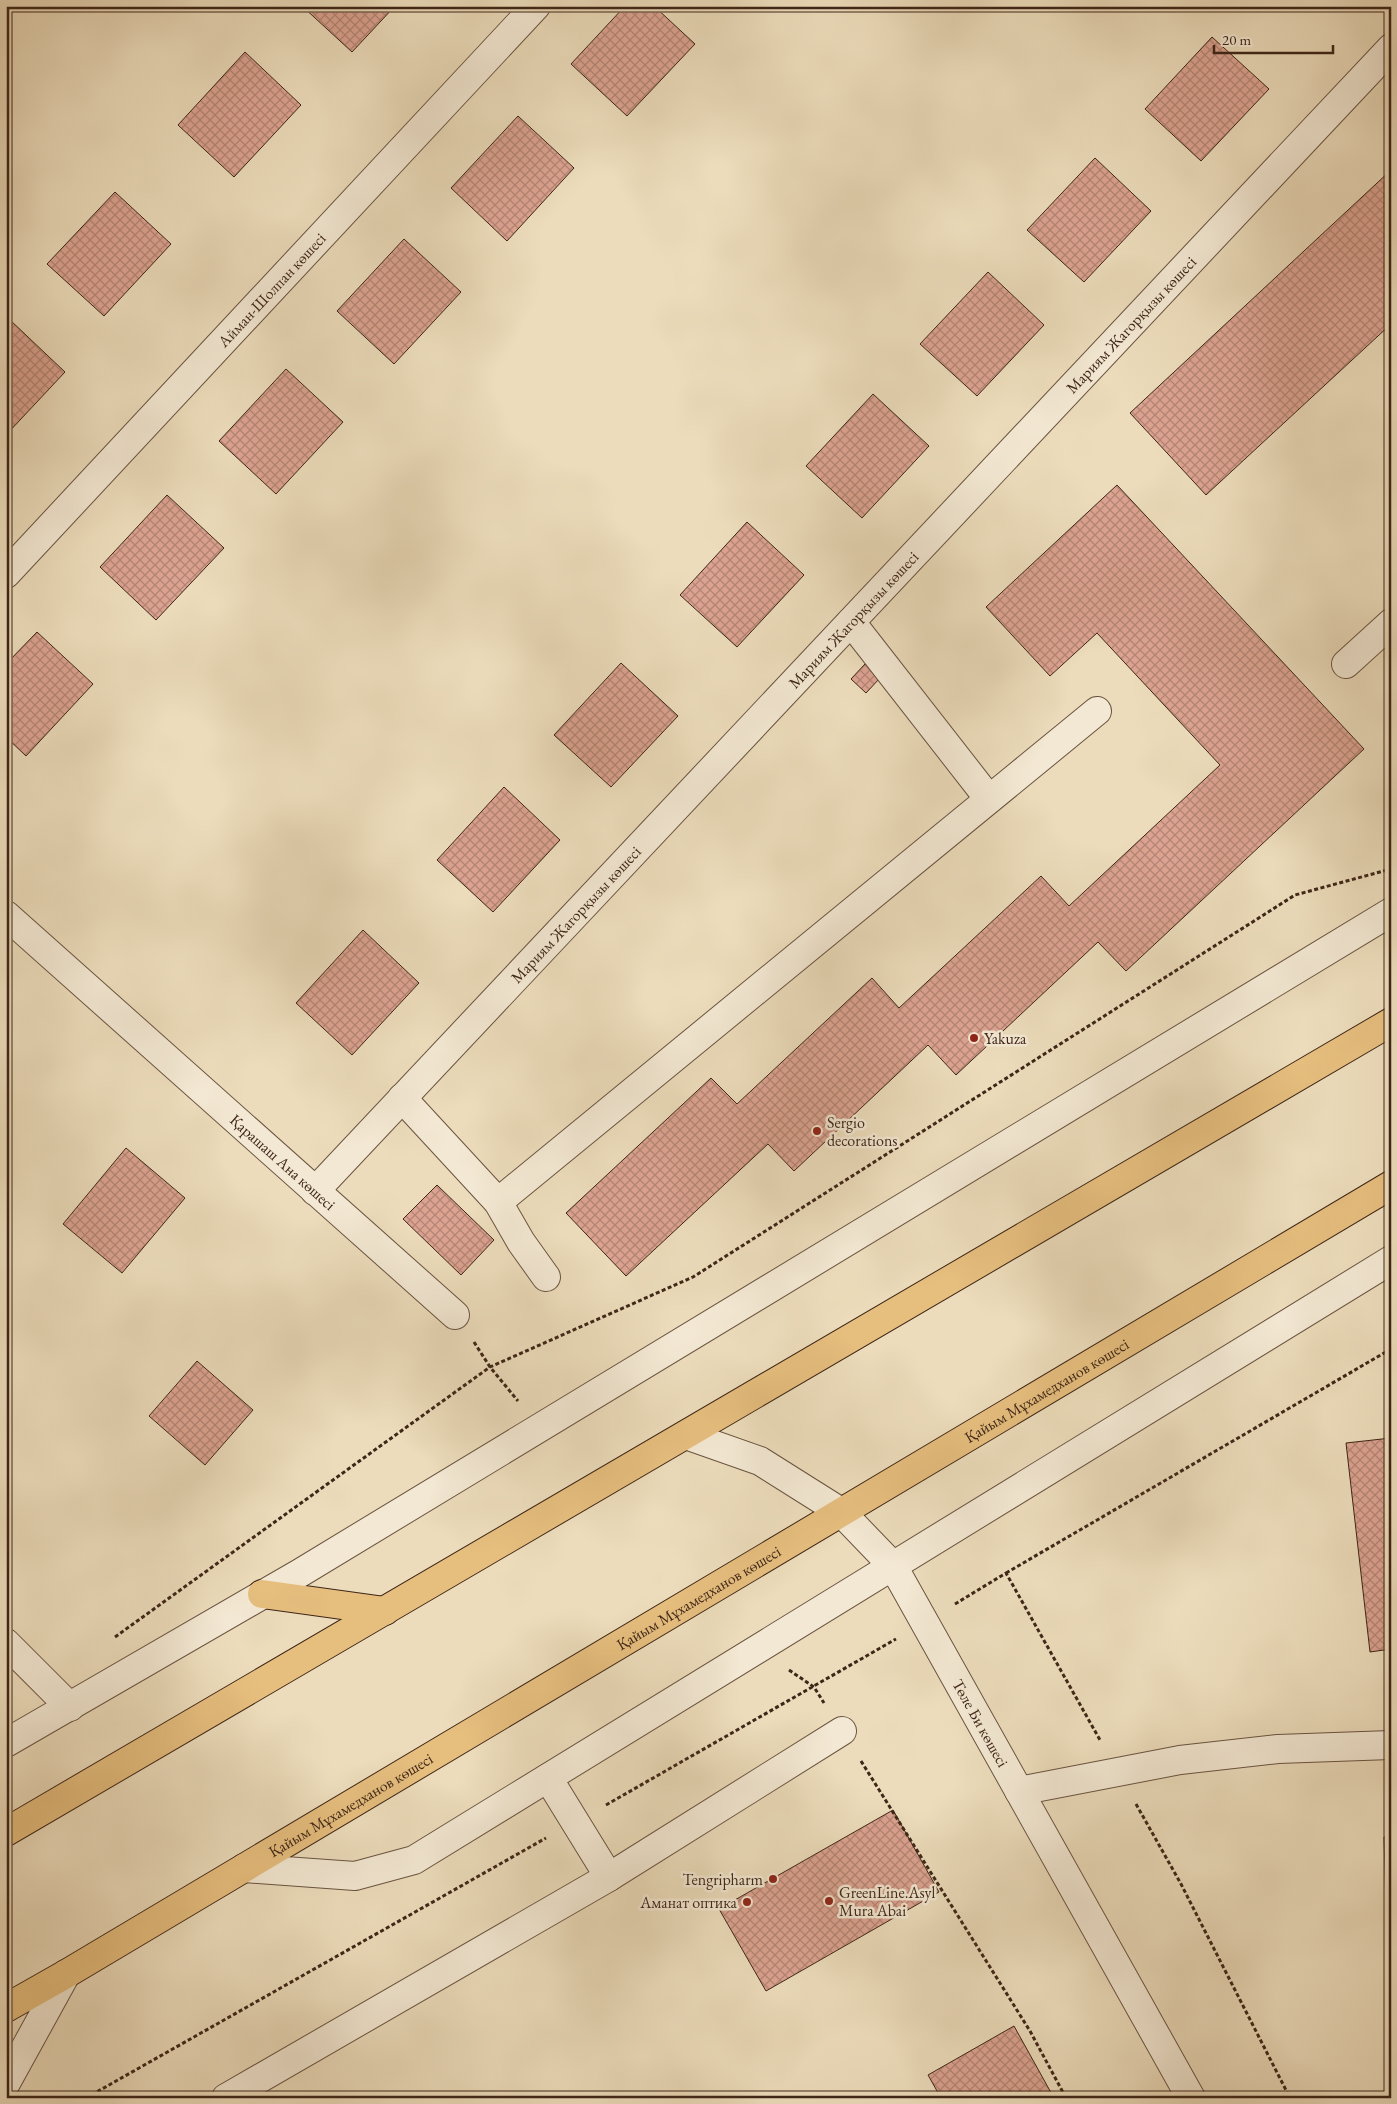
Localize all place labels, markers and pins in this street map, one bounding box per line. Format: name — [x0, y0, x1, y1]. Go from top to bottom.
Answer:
place label: Yakuza — [984, 1028, 1027, 1049]
marker: Yakuza — [968, 1032, 980, 1044]
place label: Sergio decorations — [827, 1112, 898, 1151]
marker: Sergio decorations — [811, 1125, 823, 1137]
place label: Tengripharm — [683, 1869, 764, 1890]
marker: Tengripharm — [767, 1873, 779, 1885]
place label: GreenLine.Asyl Mura Abai — [839, 1882, 935, 1921]
place label: Аманат оптика — [639, 1892, 738, 1913]
marker: GreenLine.Asyl Mura Abai — [823, 1895, 835, 1907]
marker: Аманат оптика — [741, 1896, 753, 1908]

